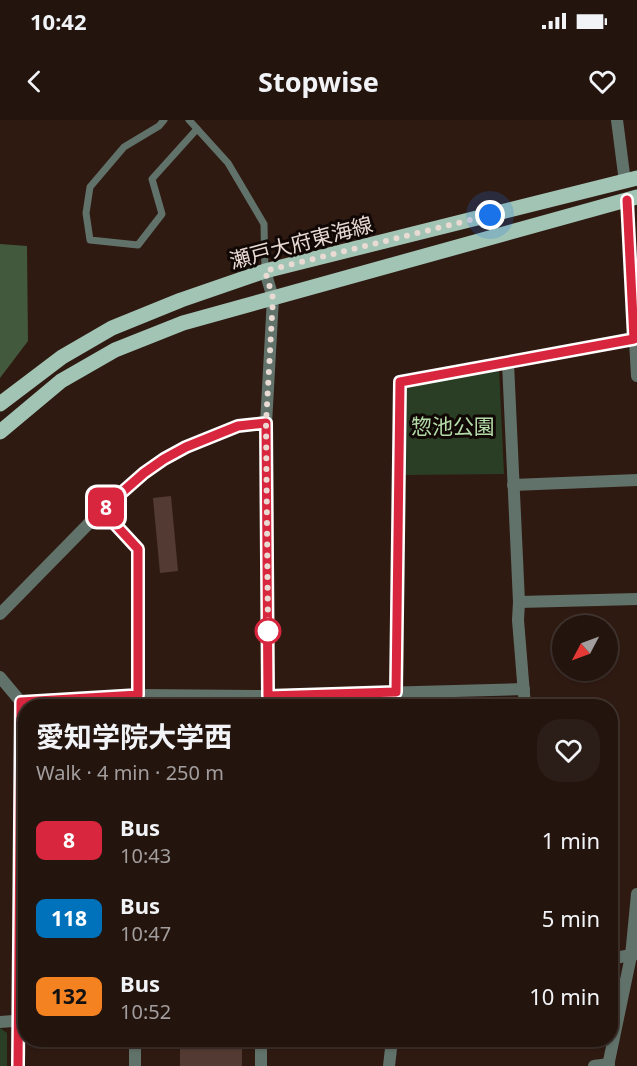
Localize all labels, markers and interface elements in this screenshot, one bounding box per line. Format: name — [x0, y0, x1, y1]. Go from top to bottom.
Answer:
text: 10:42 — [30, 6, 87, 36]
text: Stopwise — [258, 63, 379, 100]
icon: back — [18, 65, 51, 98]
icon: heart — [586, 65, 619, 98]
your location — [475, 200, 505, 230]
street label: 瀬戸大府東海線 — [226, 209, 376, 275]
park label: 惣池公園 — [411, 412, 495, 440]
line badge: 8 — [86, 488, 126, 526]
text: 8 — [100, 493, 112, 521]
north arrow — [552, 615, 618, 681]
map controls — [552, 615, 618, 681]
unlabelled marker — [255, 618, 281, 644]
text: 愛知学院大学西 — [36, 717, 232, 755]
button: heart — [537, 719, 600, 782]
text: Walk · 4 min · 250 m — [36, 759, 224, 786]
text: Bus — [120, 812, 160, 842]
text: 1 min — [542, 825, 600, 855]
text: 8 — [63, 826, 75, 854]
text: 10:43 — [120, 842, 171, 869]
text: Bus — [120, 890, 160, 920]
text: 5 min — [542, 903, 600, 933]
text: 118 — [51, 904, 87, 932]
text: 10:47 — [120, 920, 171, 947]
text: Bus — [120, 968, 160, 998]
text: 10 min — [529, 981, 600, 1011]
text: 132 — [51, 982, 87, 1010]
text: 10:52 — [120, 998, 171, 1025]

